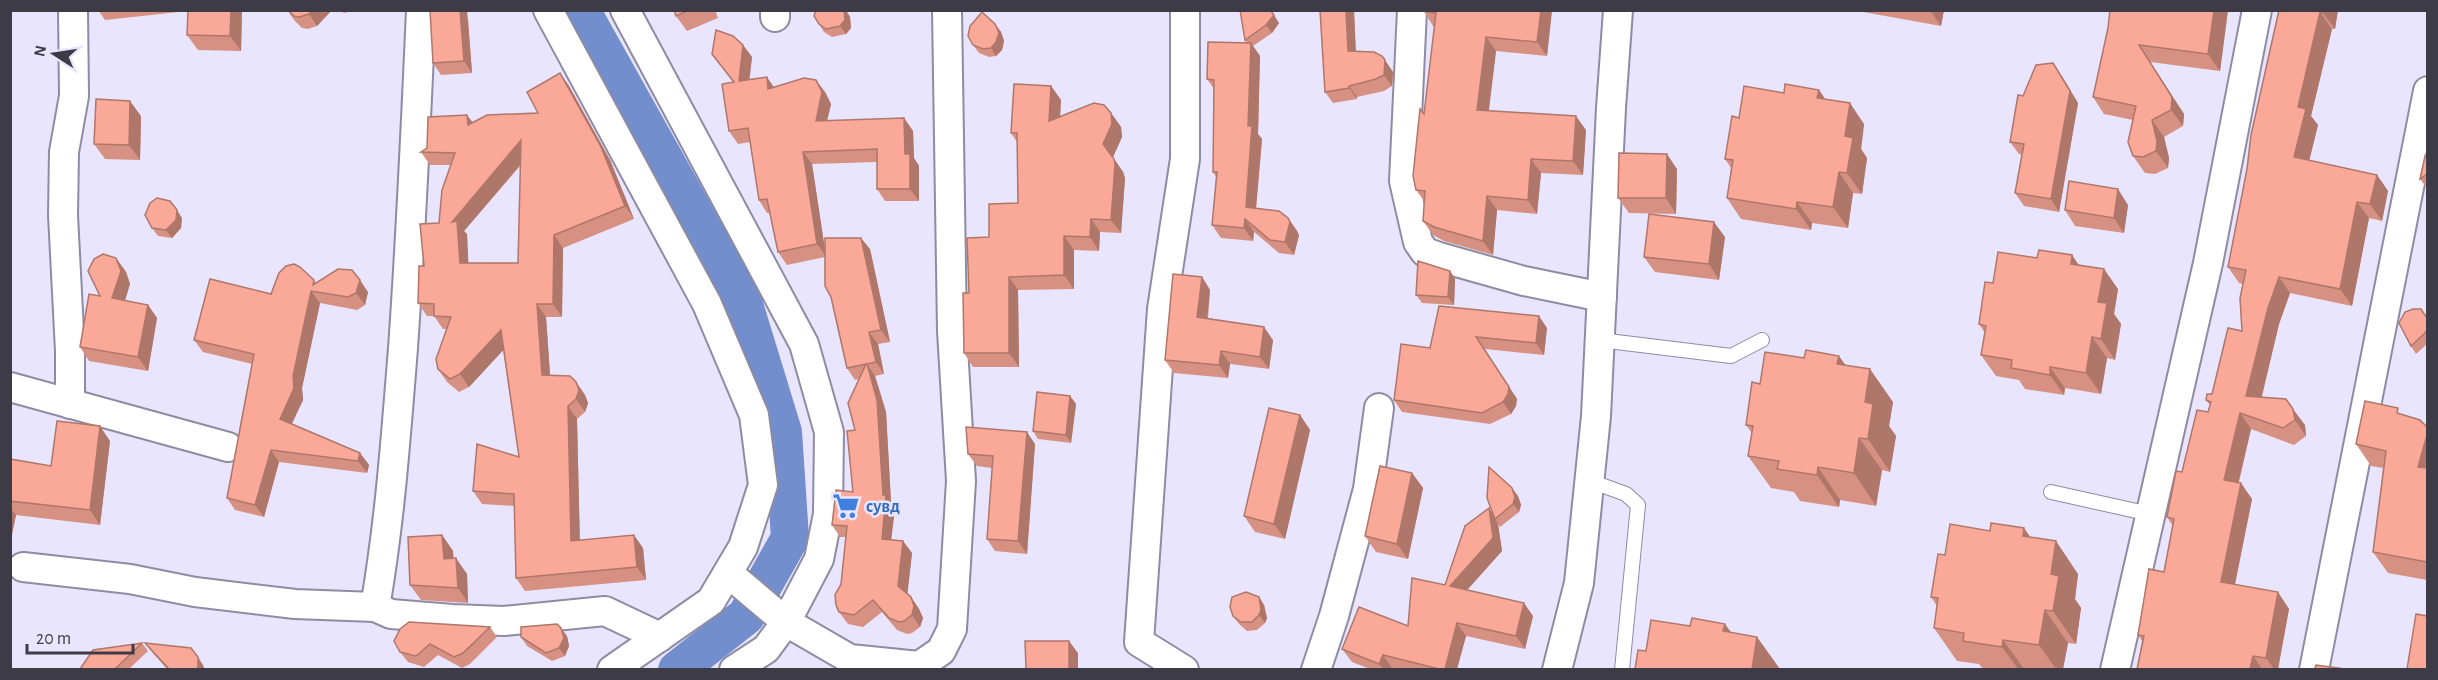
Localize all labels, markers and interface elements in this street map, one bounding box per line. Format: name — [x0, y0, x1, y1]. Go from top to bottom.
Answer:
north arrow — [24, 24, 84, 84]
text: N — [31, 44, 49, 58]
supermarket icon: сувд — [831, 491, 861, 521]
place label: сувд — [866, 498, 900, 516]
scale bar — [27, 617, 134, 655]
text: 20 m — [36, 630, 71, 648]

